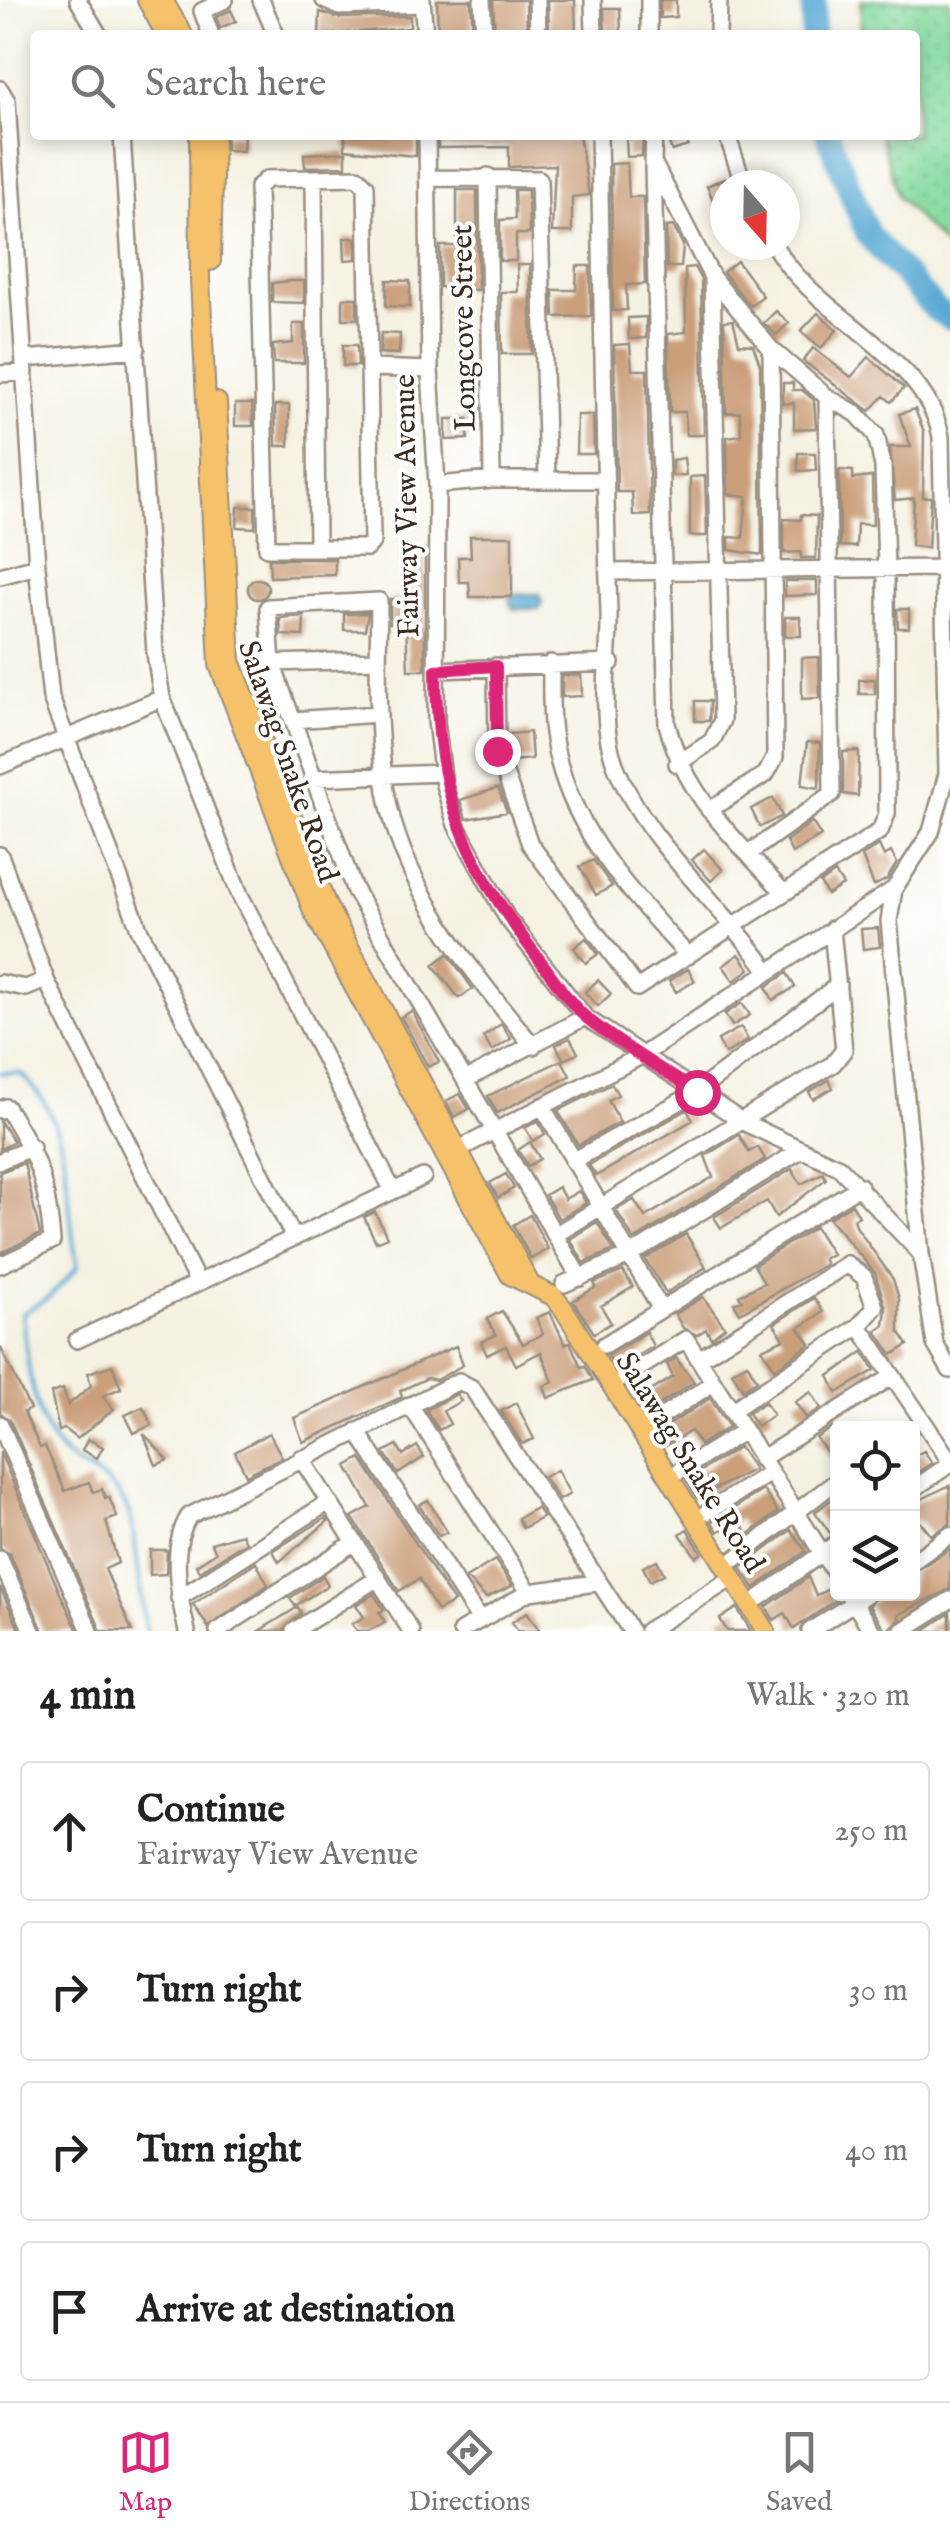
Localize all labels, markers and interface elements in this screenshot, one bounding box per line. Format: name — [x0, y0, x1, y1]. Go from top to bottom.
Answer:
search box — [30, 30, 920, 140]
icon: search — [65, 58, 120, 113]
text: Search here — [145, 61, 326, 109]
north arrow — [710, 170, 800, 260]
street label: Longcove Street — [444, 224, 486, 432]
street label: Fairway View Avenue — [387, 374, 429, 638]
street label: Salawag Snake Road — [228, 636, 347, 888]
route end — [475, 729, 521, 775]
route start — [675, 1070, 721, 1116]
street label: Salawag Snake Road — [606, 1346, 773, 1581]
map controls — [830, 1421, 920, 1601]
button: locate — [830, 1421, 920, 1511]
button: layers — [830, 1511, 920, 1601]
text: 4 min — [40, 1670, 136, 1723]
text: Walk · 320 m — [746, 1676, 910, 1717]
text: Continue — [137, 1787, 285, 1835]
icon: ahead — [42, 1804, 97, 1859]
text: 250 m — [834, 1811, 908, 1852]
text: Fairway View Avenue — [137, 1835, 418, 1876]
icon: right — [42, 1964, 97, 2019]
text: Turn right — [137, 1967, 301, 2015]
text: 30 m — [849, 1971, 908, 2012]
icon: right — [42, 2124, 97, 2179]
text: Turn right — [137, 2127, 301, 2175]
text: 40 m — [845, 2131, 908, 2172]
icon: arrive — [42, 2284, 97, 2339]
text: Arrive at destination — [137, 2287, 455, 2335]
tab: Map — [118, 2425, 173, 2520]
tab: Directions — [408, 2425, 530, 2520]
tab: Saved — [766, 2425, 832, 2520]

